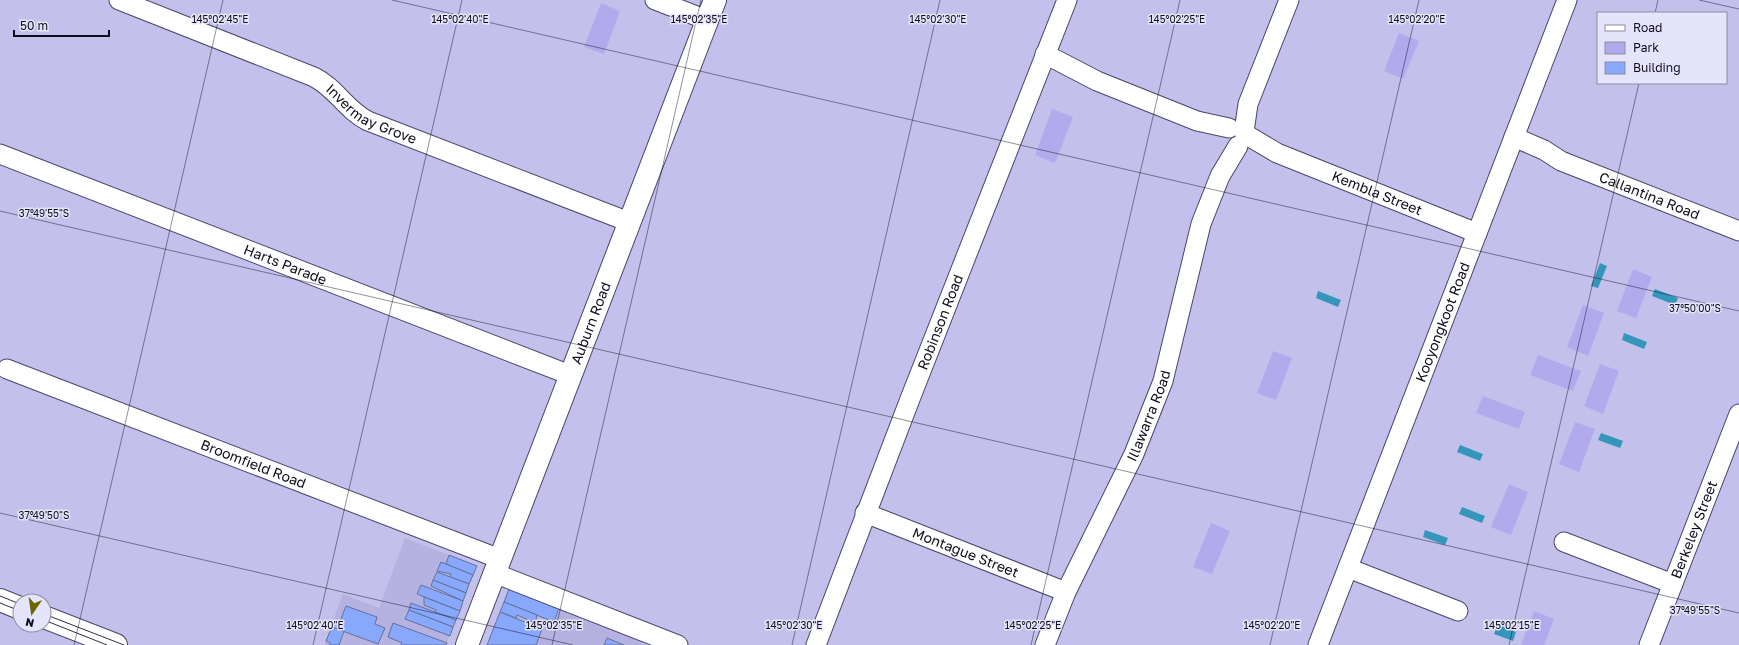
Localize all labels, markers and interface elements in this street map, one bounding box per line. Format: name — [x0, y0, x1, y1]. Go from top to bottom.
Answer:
scale bar — [14, 12, 109, 38]
legend — [1597, 12, 1727, 84]
text: 145°02'45"E — [192, 13, 248, 25]
text: 145°02'40"E — [431, 13, 489, 25]
text: 145°02'35"E — [671, 13, 727, 25]
text: 145°02'30"E — [910, 13, 966, 25]
text: 145°02'25"E — [1149, 13, 1205, 25]
text: 145°02'20"E — [1389, 13, 1445, 25]
text: 50 m — [20, 18, 48, 33]
text: Road — [1633, 20, 1662, 35]
text: Park — [1633, 40, 1659, 55]
text: Building — [1633, 60, 1681, 75]
street label: Invermay Grove — [323, 80, 419, 147]
street label: Kembla Street — [1330, 167, 1425, 218]
street label: Callantina Road — [1597, 168, 1702, 223]
text: 37°49'55"S — [19, 207, 69, 219]
street label: Harts Parade — [241, 240, 329, 288]
street label: Kooyongkoot Road — [1411, 260, 1473, 384]
street label: Robinson Road — [913, 272, 966, 372]
street label: Auburn Road — [567, 279, 614, 366]
text: 37°50'00"S — [1669, 302, 1721, 314]
street label: Illawarra Road — [1123, 368, 1173, 464]
street label: Broomfield Road — [198, 435, 309, 491]
street label: Berkeley Street — [1667, 478, 1720, 581]
text: 37°49'50"S — [19, 509, 69, 521]
street label: Montague Street — [910, 524, 1021, 581]
north arrow — [12, 593, 52, 633]
text: 37°49'55"S — [1670, 604, 1720, 616]
text: N — [24, 616, 35, 631]
text: 145°02'40"E — [286, 619, 344, 631]
text: 145°02'35"E — [526, 619, 582, 631]
text: 145°02'30"E — [766, 619, 822, 631]
text: 145°02'25"E — [1005, 619, 1061, 631]
text: 145°02'20"E — [1244, 619, 1300, 631]
text: 145°02'15"E — [1484, 619, 1540, 631]

